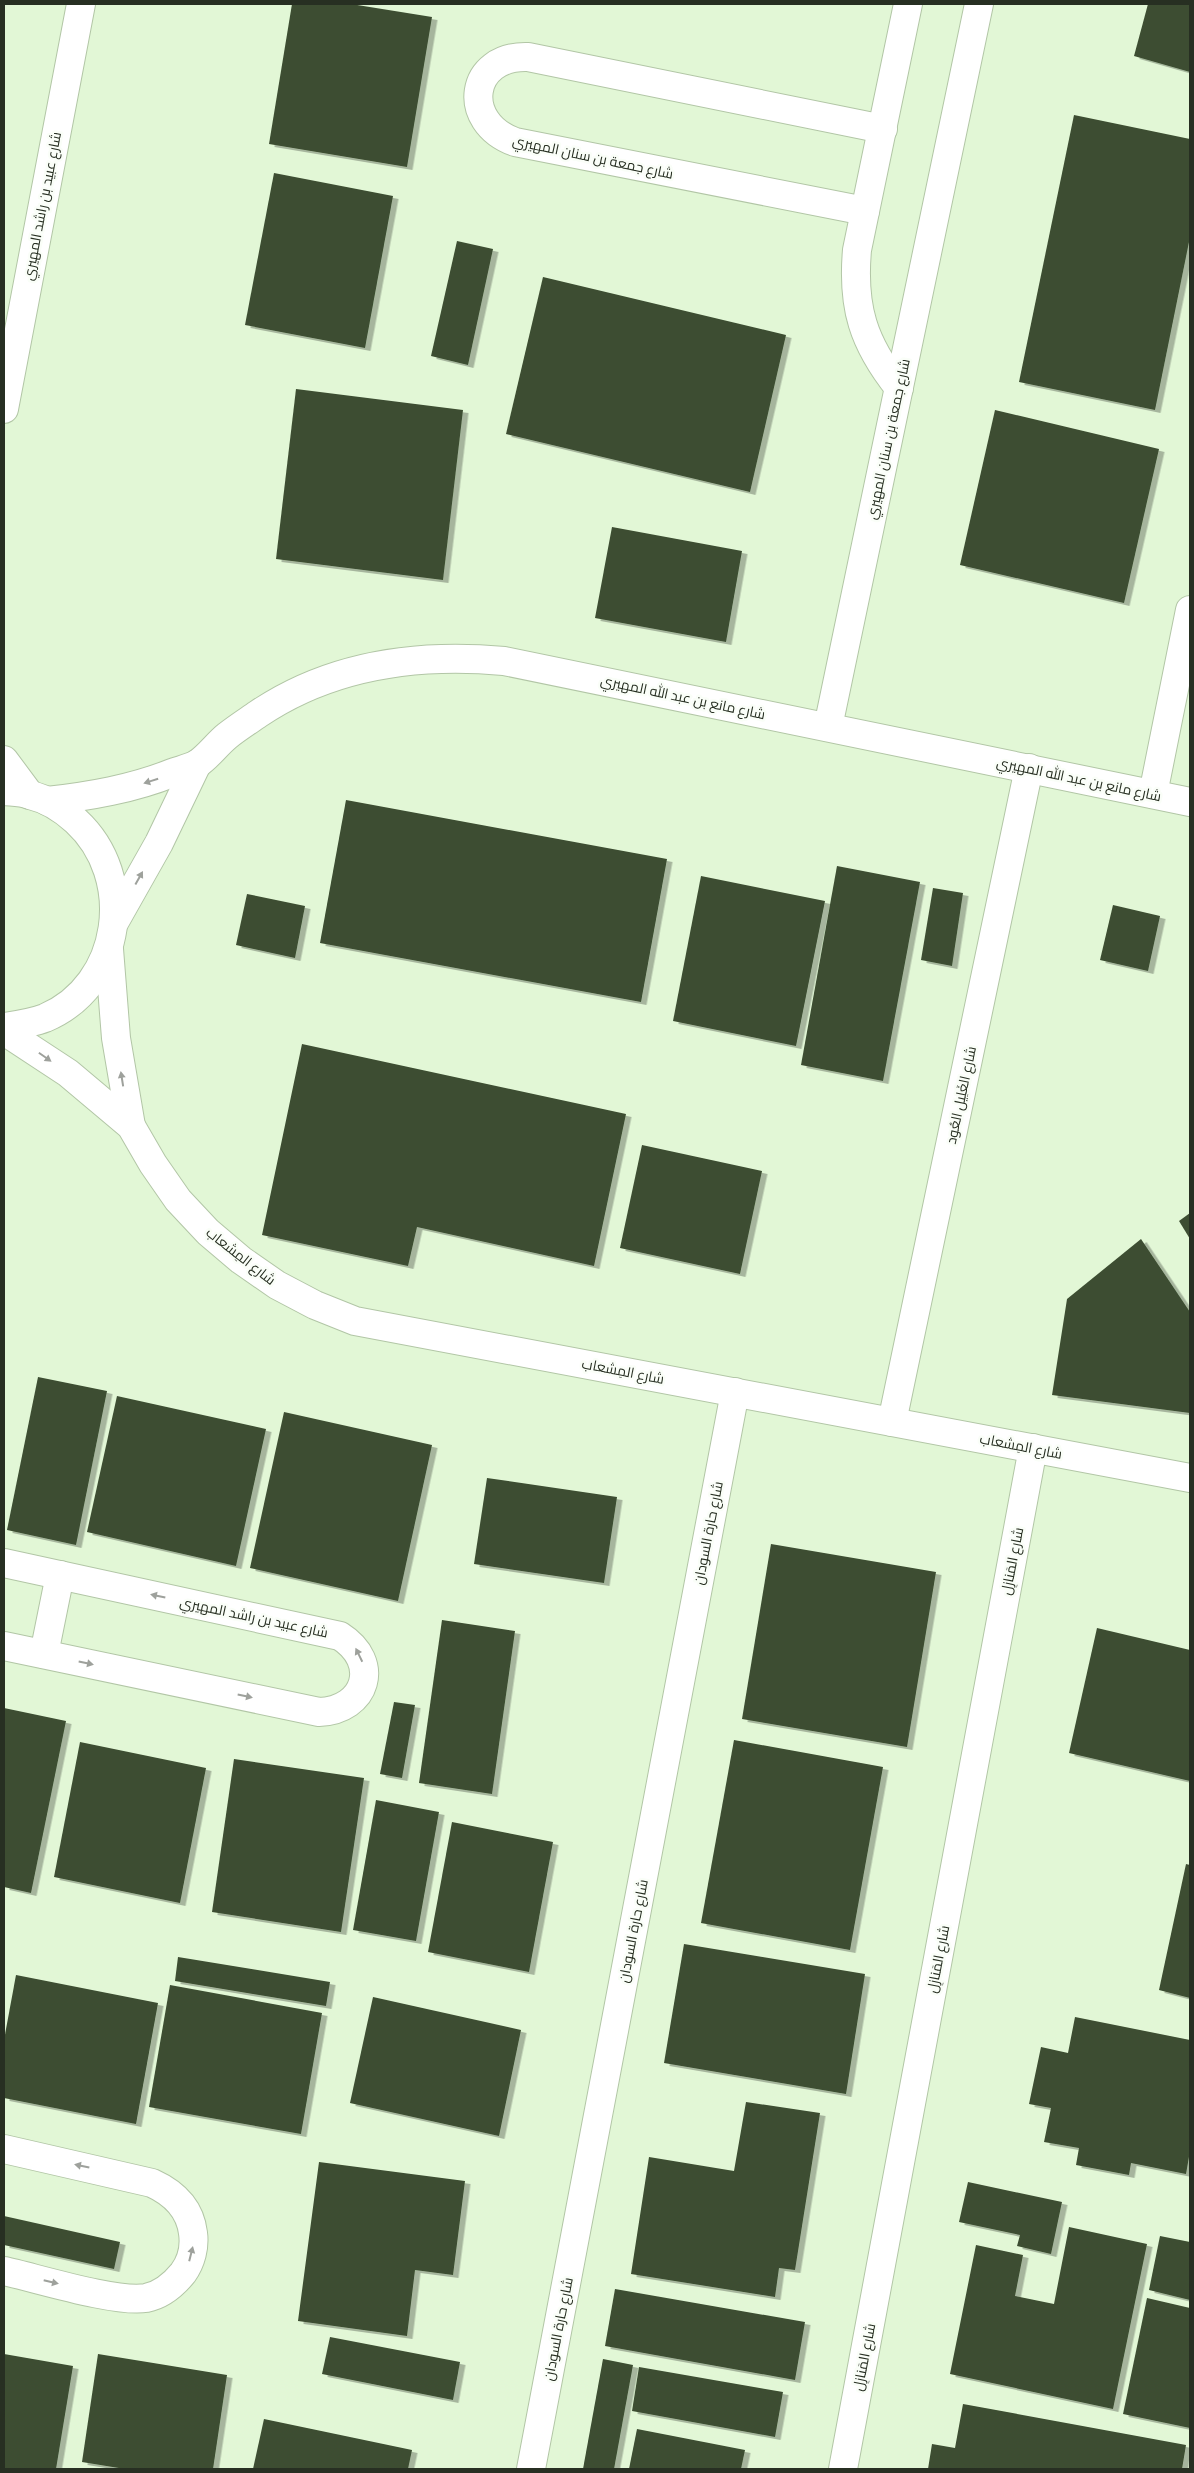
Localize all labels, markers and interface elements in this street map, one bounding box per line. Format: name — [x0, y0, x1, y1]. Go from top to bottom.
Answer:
street label: شارع عبيد بن راشد المهيري — [20, 130, 68, 282]
street label: شارع جمعة بن سنان المهيري — [510, 132, 675, 186]
street label: شارع جمعة بن سنان المهيري — [863, 357, 917, 522]
street label: شارع مانع بن عبد الله المهيري — [598, 671, 767, 726]
street label: شارع مانع بن عبد الله المهيري — [994, 753, 1163, 808]
one-way arrow — [144, 777, 159, 785]
one-way arrow — [135, 871, 143, 886]
street label: شارع الغَلِيل العُود — [943, 1045, 980, 1146]
one-way arrow — [38, 1052, 52, 1062]
one-way arrow — [118, 1070, 126, 1086]
street label: شارع المِشعاب — [203, 1224, 279, 1289]
street label: شارع المِشعاب — [580, 1355, 666, 1388]
street label: شارع المِشعاب — [978, 1430, 1064, 1463]
street label: شارع حارة السودان — [690, 1480, 727, 1586]
street label: شارع المَنازِل — [998, 1526, 1028, 1597]
one-way arrow — [150, 1592, 165, 1600]
street label: شارع عبيد بن راشد المهيري — [178, 1593, 330, 1644]
one-way arrow — [355, 1648, 363, 1663]
one-way arrow — [78, 1659, 93, 1667]
one-way arrow — [237, 1693, 253, 1701]
street label: شارع حارة السودان — [615, 1878, 652, 1984]
street label: شارع المَنازِل — [924, 1924, 954, 1995]
one-way arrow — [74, 2162, 89, 2170]
one-way arrow — [187, 2246, 195, 2262]
street label: شارع حارة السودان — [540, 2276, 577, 2382]
one-way arrow — [44, 2278, 59, 2286]
street label: شارع المَنازِل — [850, 2322, 880, 2393]

